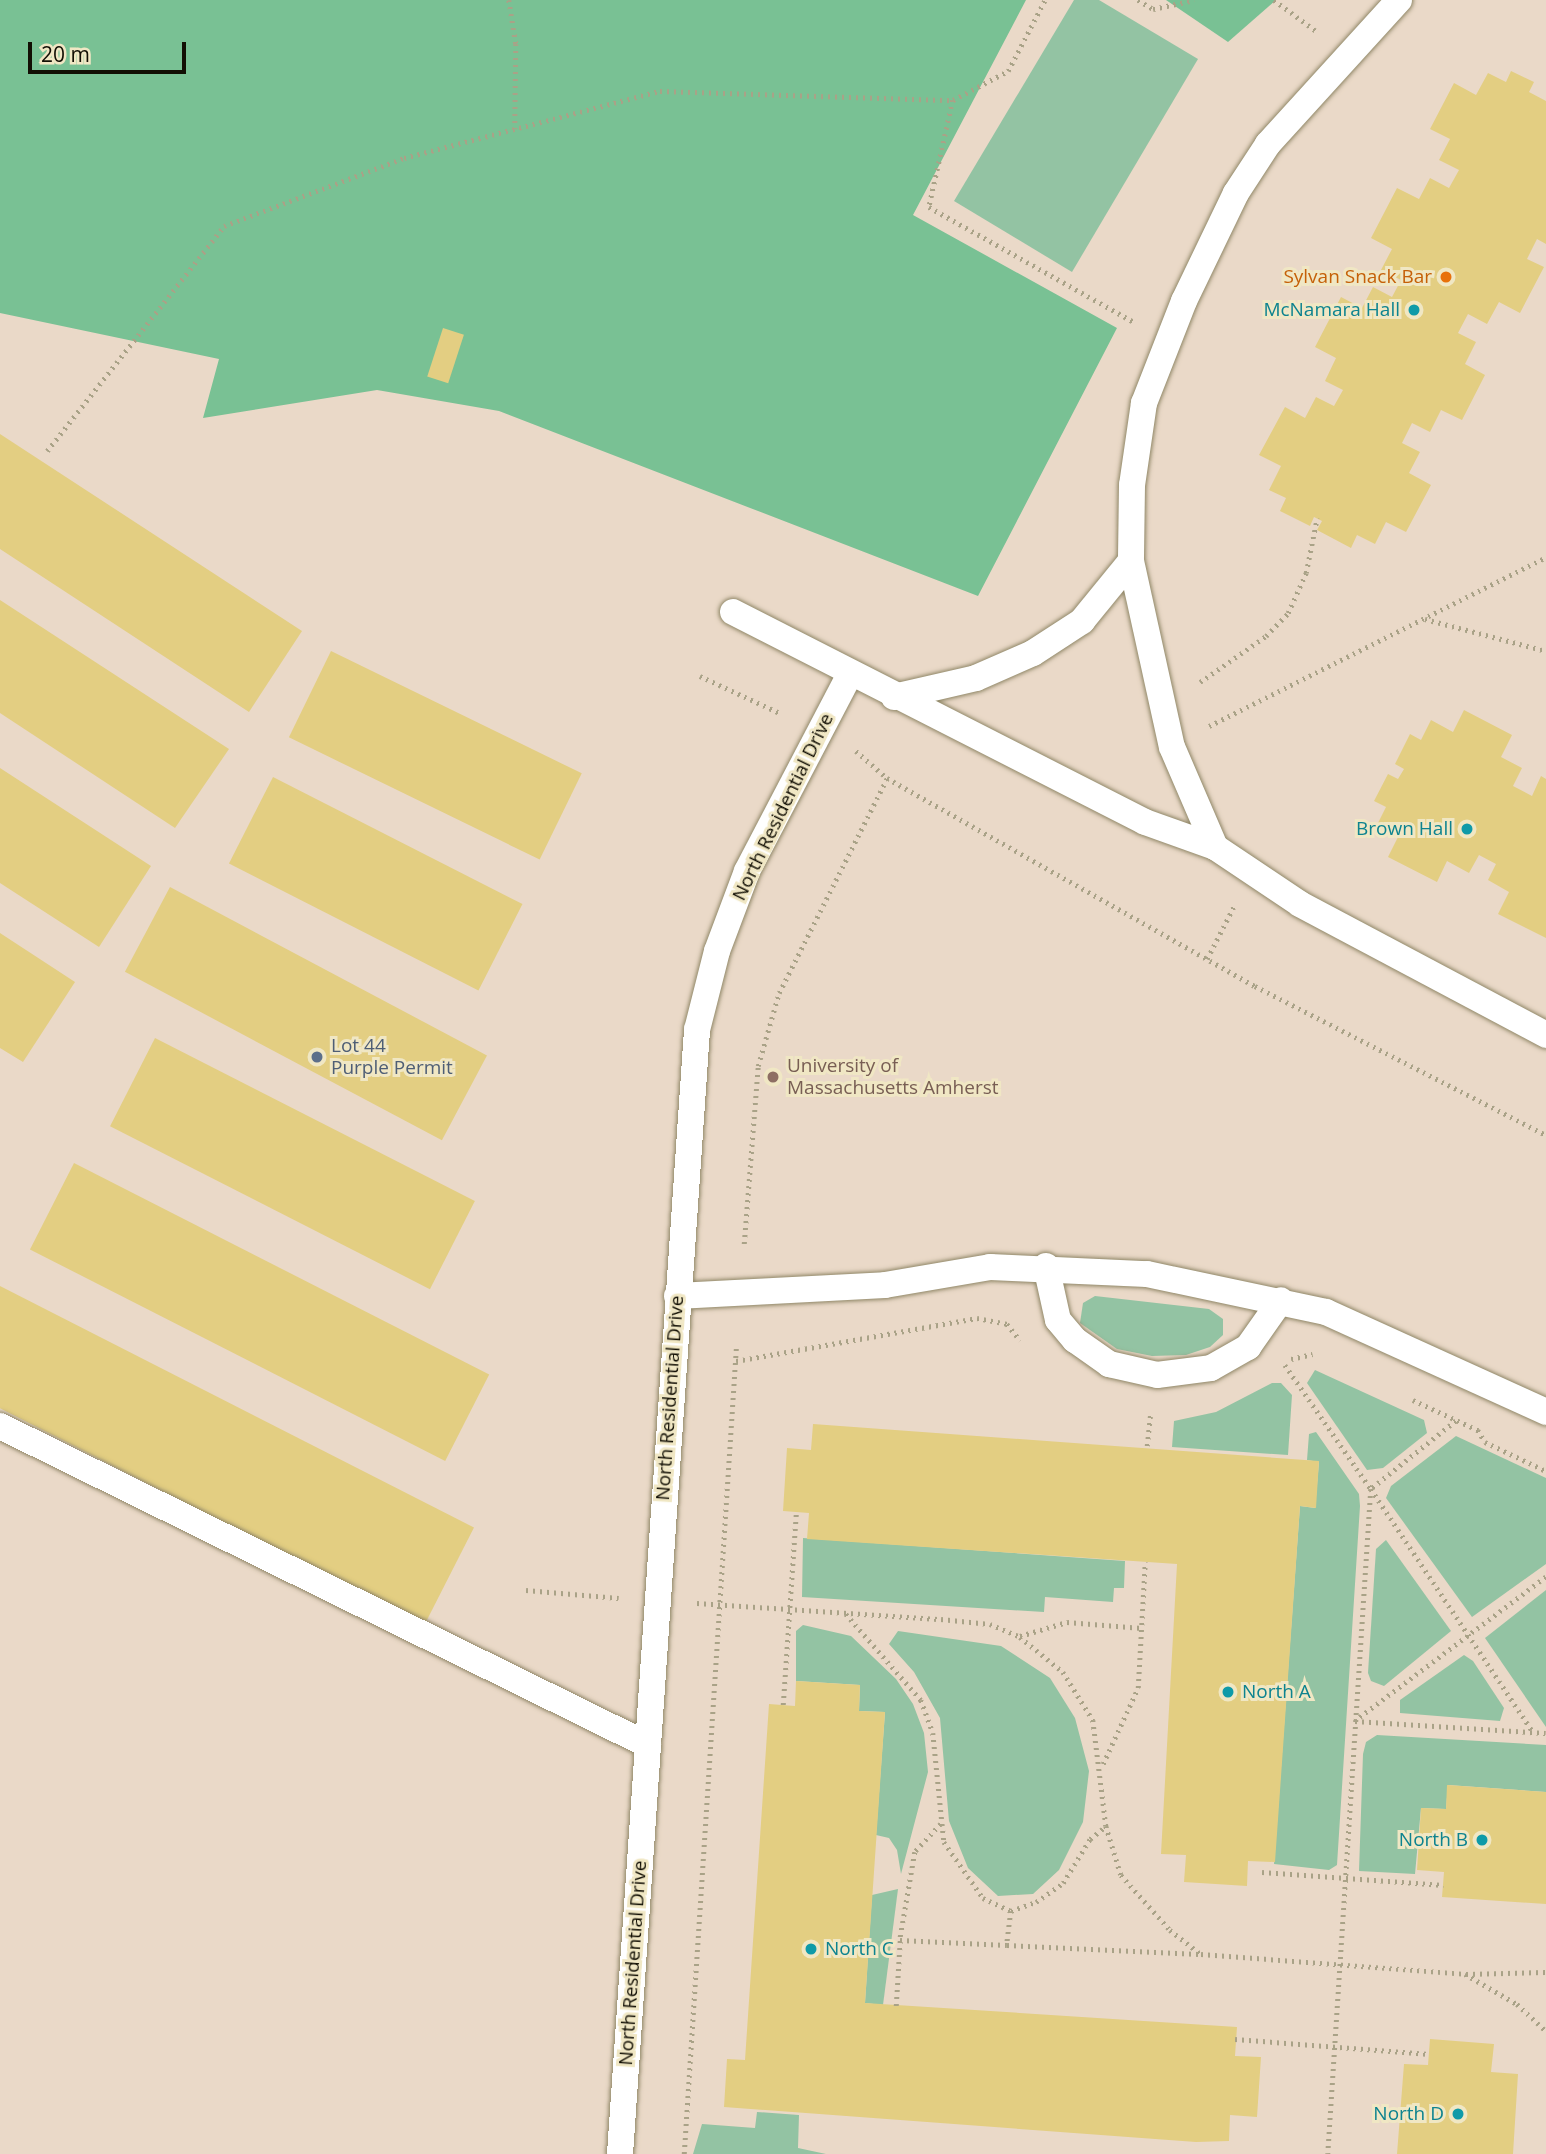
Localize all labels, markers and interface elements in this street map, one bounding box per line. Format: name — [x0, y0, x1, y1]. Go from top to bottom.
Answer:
scale bar — [32, 28, 189, 72]
text: 20 m — [41, 40, 90, 68]
place label: Sylvan Snack Bar — [1283, 266, 1432, 288]
marker: Sylvan Snack Bar — [1438, 269, 1454, 285]
place label: McNamara Hall — [1263, 299, 1400, 321]
marker: McNamara Hall — [1406, 302, 1422, 318]
street label: North Residential Drive — [728, 710, 838, 904]
place label: Brown Hall — [1356, 818, 1453, 840]
marker: Brown Hall — [1459, 821, 1475, 837]
place label: Lot 44 Purple Permit — [331, 1035, 453, 1079]
marker: Lot 44 Purple Permit — [309, 1049, 325, 1065]
place label: University of Massachusetts Amherst — [787, 1055, 998, 1099]
marker: University of Massachusetts Amherst — [765, 1069, 781, 1085]
street label: North Residential Drive — [651, 1295, 689, 1501]
place label: North A — [1242, 1681, 1311, 1703]
marker: North A — [1220, 1684, 1236, 1700]
place label: North B — [1399, 1829, 1468, 1851]
marker: North B — [1474, 1832, 1490, 1848]
street label: North Residential Drive — [614, 1860, 652, 2066]
place label: North C — [825, 1938, 894, 1960]
marker: North C — [803, 1941, 819, 1957]
place label: North D — [1373, 2103, 1444, 2125]
marker: North D — [1450, 2106, 1466, 2122]

